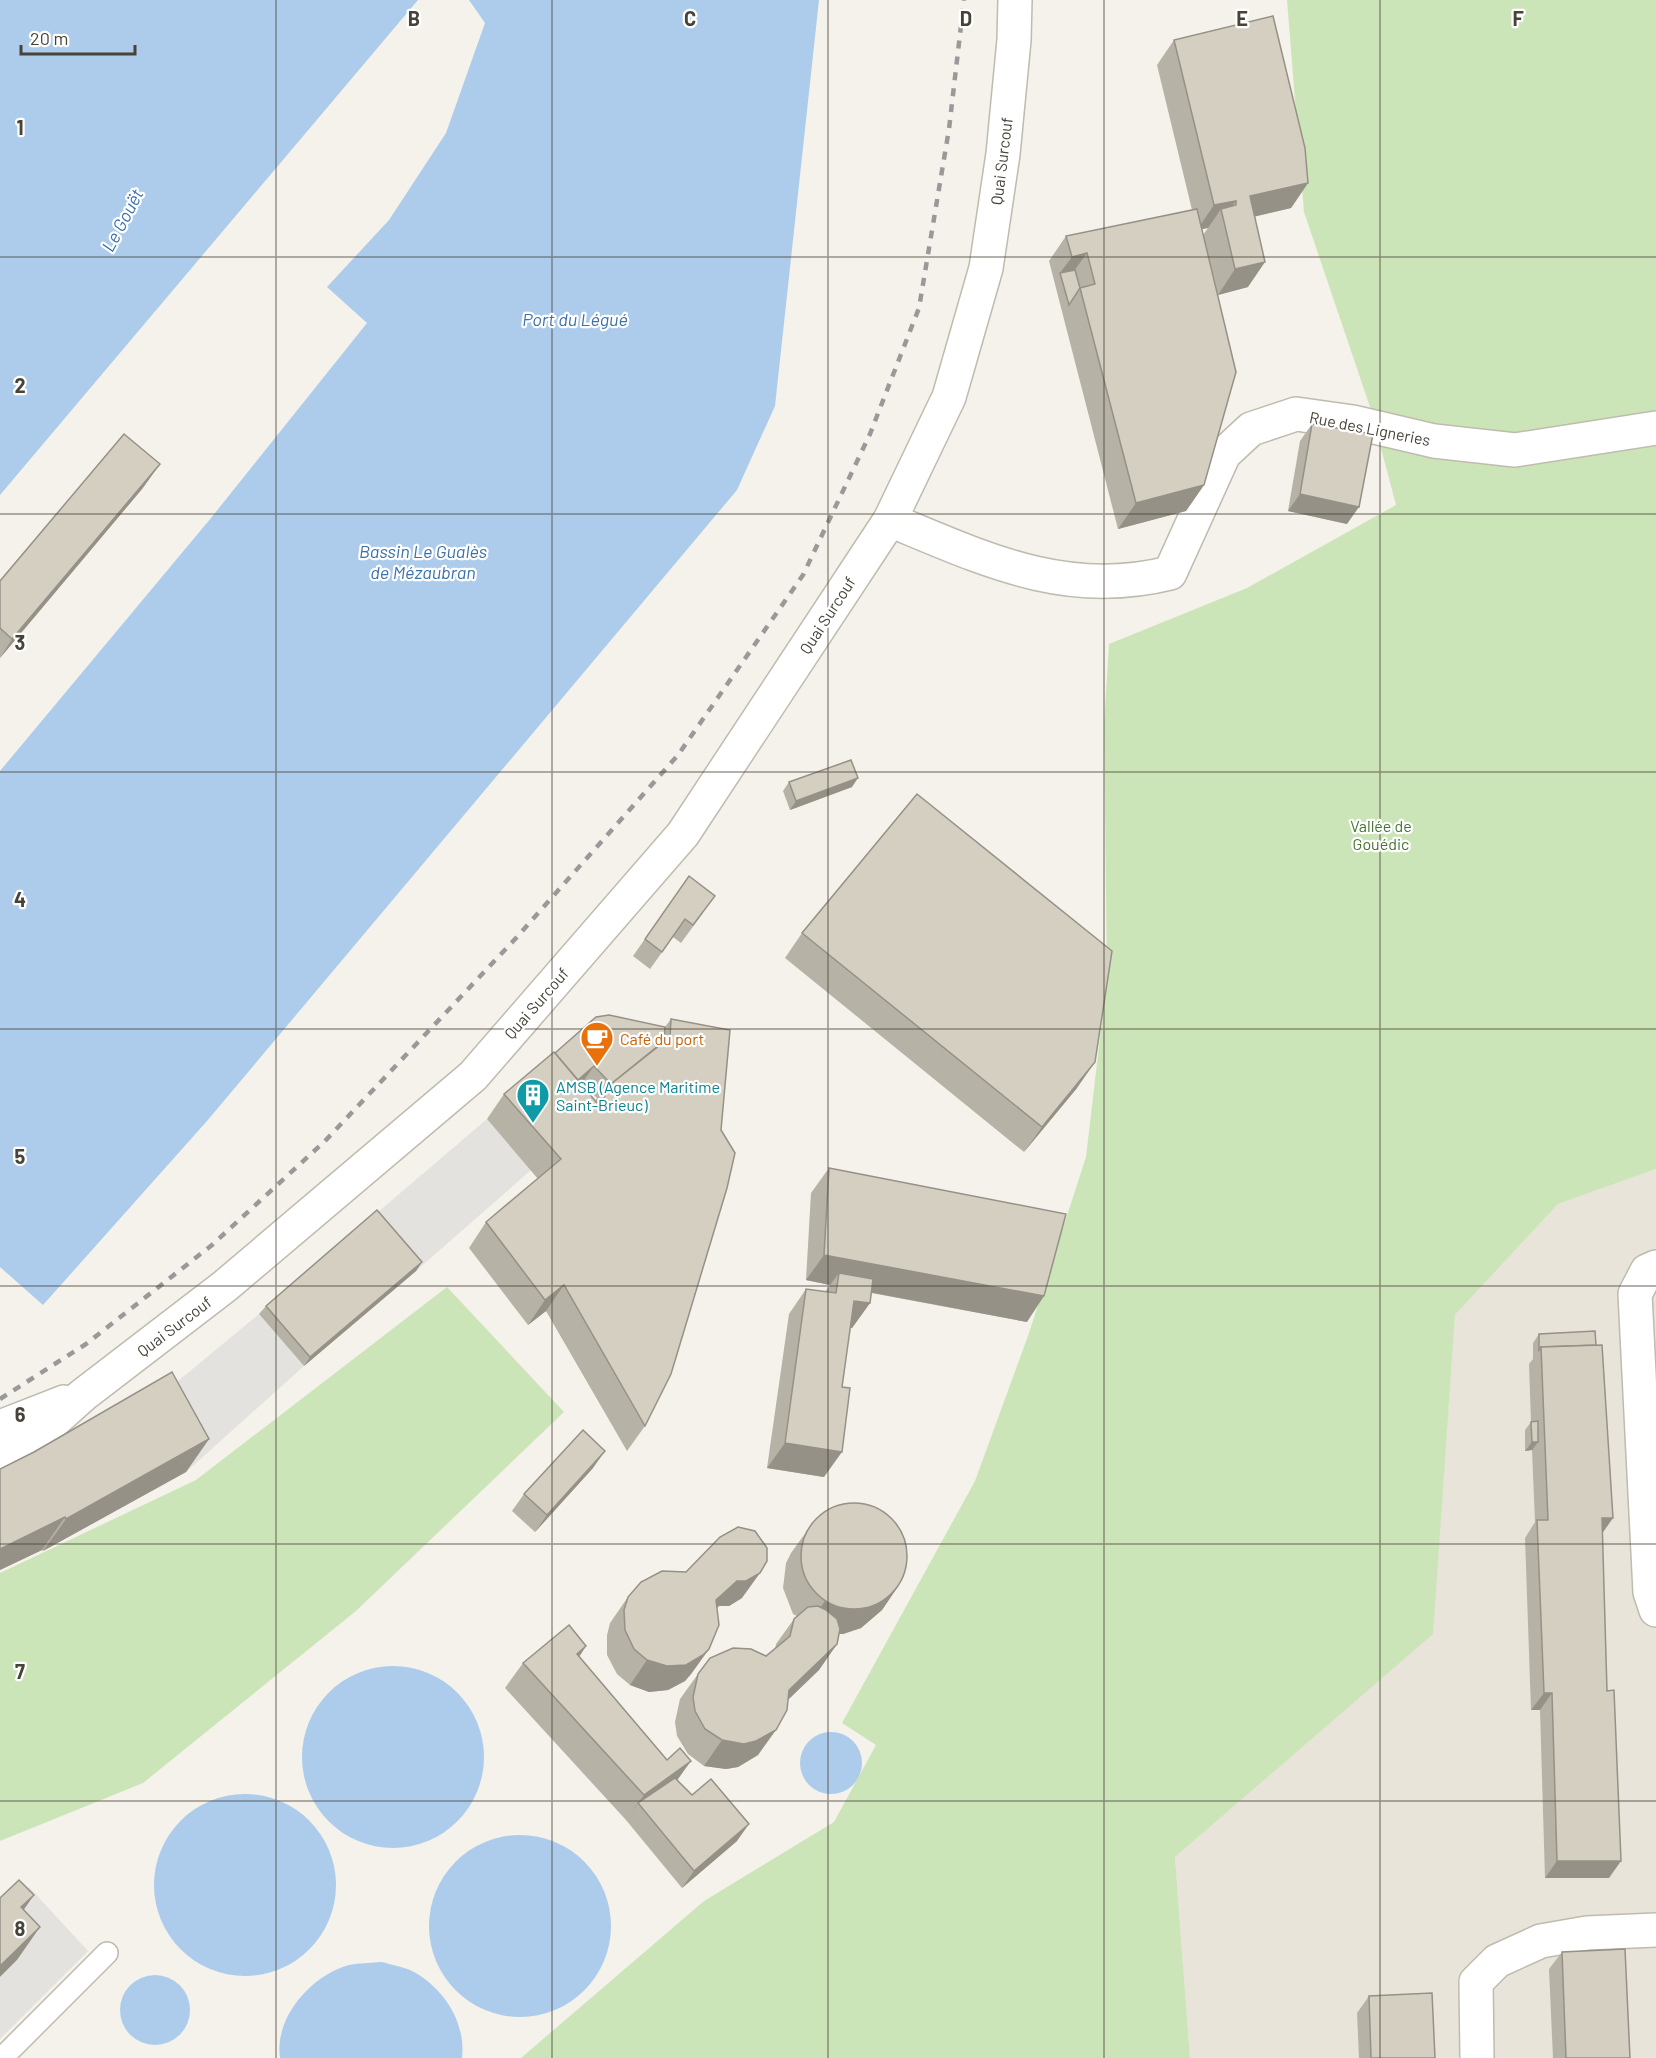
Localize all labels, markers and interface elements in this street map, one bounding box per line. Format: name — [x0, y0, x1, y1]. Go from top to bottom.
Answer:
text: B — [408, 6, 420, 30]
text: C — [684, 6, 696, 30]
text: D — [960, 6, 972, 30]
text: E — [1236, 6, 1248, 30]
text: F — [1512, 6, 1524, 30]
scale bar — [21, 18, 135, 56]
text: 20 m — [30, 27, 68, 49]
text: 1 — [16, 115, 24, 139]
street label: Quai Surcouf — [986, 116, 1016, 206]
water label: Le Gouët — [96, 184, 148, 255]
water label: Port du Légué — [522, 308, 628, 330]
text: 2 — [14, 373, 26, 397]
street label: Rue des Ligneries — [1308, 407, 1432, 449]
water label: Bassin Le Gualès de Mézaubran — [359, 540, 487, 583]
street label: Quai Surcouf — [795, 573, 859, 657]
text: 3 — [15, 630, 25, 654]
park label: Vallée de Gouédic — [1350, 816, 1412, 853]
text: 4 — [14, 887, 26, 911]
street label: Quai Surcouf — [500, 963, 572, 1043]
cafe icon: Café du port — [579, 1020, 615, 1067]
place label: Café du port — [620, 1029, 704, 1048]
building icon: AMSB (Agence Maritime Saint-Brieuc) — [515, 1077, 551, 1124]
place label: AMSB (Agence Maritime Saint-Brieuc) — [556, 1077, 720, 1114]
text: 5 — [15, 1144, 26, 1168]
street label: Quai Surcouf — [133, 1292, 215, 1360]
text: 6 — [15, 1402, 26, 1426]
text: 7 — [15, 1659, 25, 1683]
text: 8 — [15, 1916, 26, 1940]

